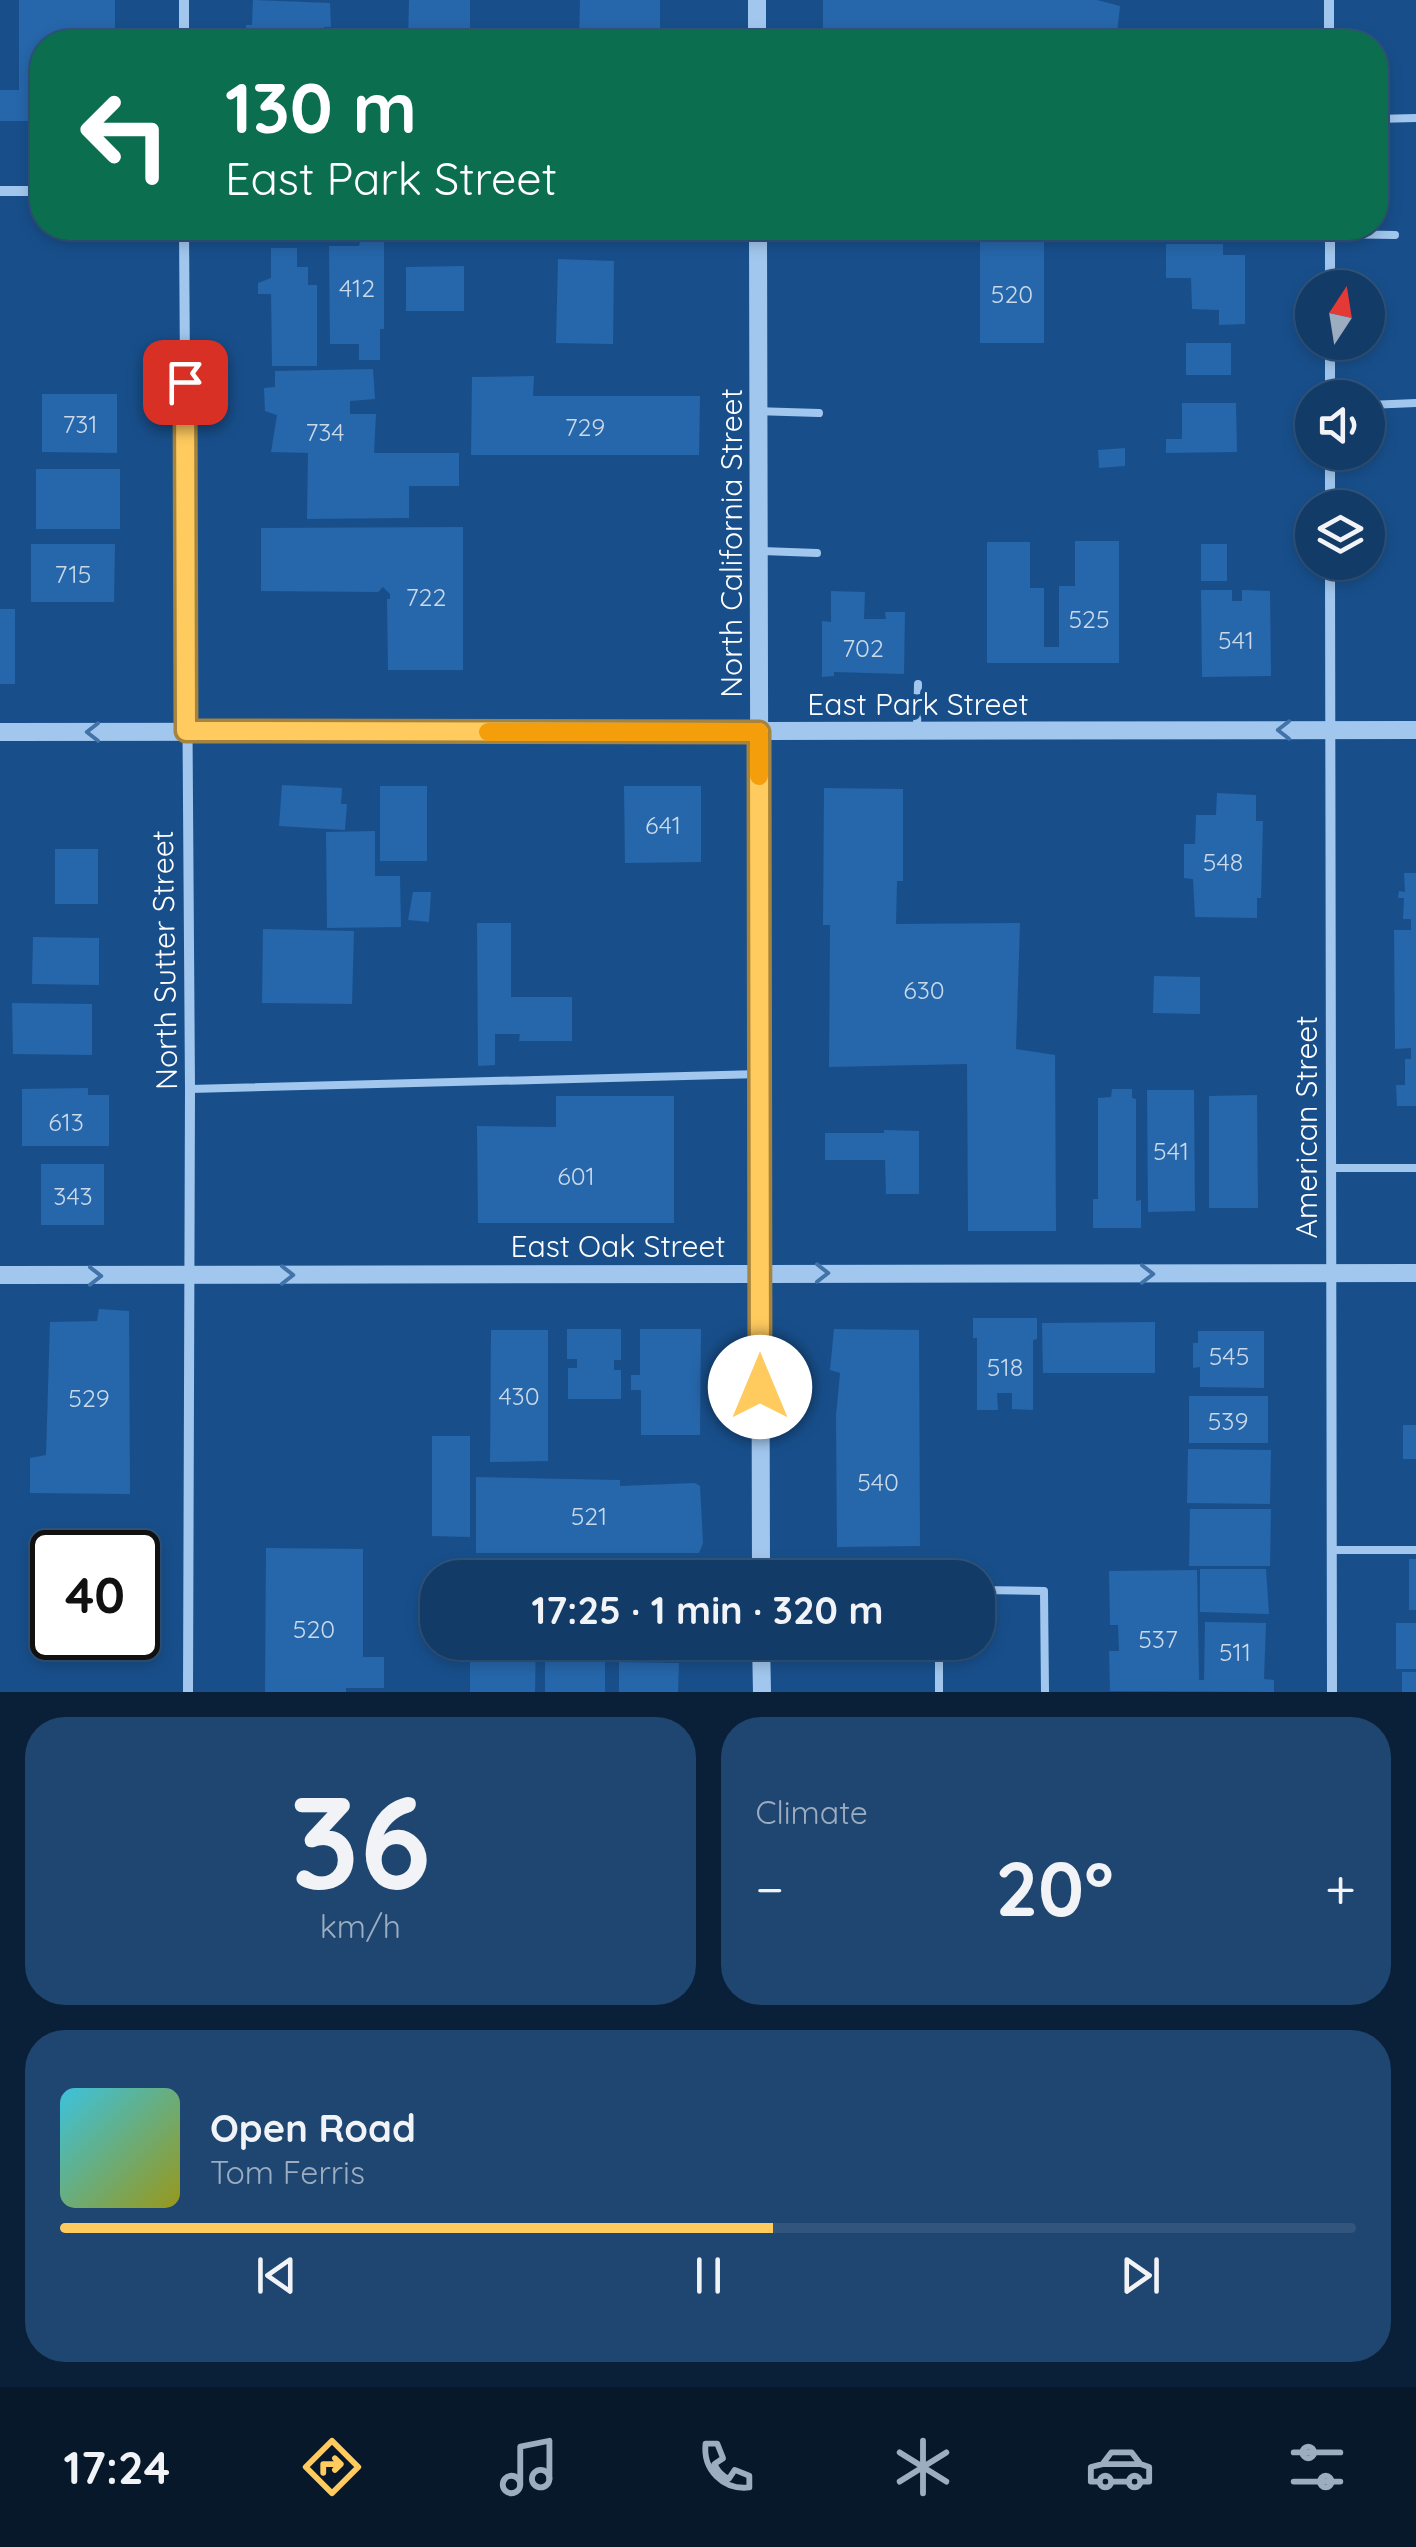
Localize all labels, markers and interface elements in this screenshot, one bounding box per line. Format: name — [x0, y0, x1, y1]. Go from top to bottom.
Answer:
text: 130 m — [225, 63, 417, 151]
icon: left — [60, 70, 190, 200]
text: East Park Street — [225, 150, 557, 206]
north arrow — [1295, 270, 1385, 360]
map controls — [1295, 270, 1385, 580]
house number: 412 — [339, 272, 375, 303]
house number: 520 — [991, 278, 1033, 309]
pin — [143, 340, 228, 425]
icon: arrive — [158, 355, 213, 410]
button: sound — [1295, 380, 1385, 470]
street label: North California Street — [712, 388, 750, 698]
house number: 731 — [62, 408, 98, 439]
house number: 729 — [565, 411, 605, 442]
house number: 734 — [305, 416, 345, 447]
button: layers — [1295, 490, 1385, 580]
house number: 715 — [55, 558, 91, 589]
house number: 722 — [406, 581, 446, 612]
house number: 525 — [1068, 603, 1110, 634]
house number: 541 — [1218, 624, 1254, 655]
house number: 702 — [842, 632, 884, 663]
street label: East Park Street — [807, 685, 1029, 723]
one-way arrow — [1275, 719, 1290, 741]
one-way arrow — [85, 721, 100, 743]
house number: 641 — [645, 809, 681, 840]
street label: North Sutter Street — [143, 830, 185, 1090]
house number: 548 — [1203, 846, 1243, 877]
house number: 630 — [903, 974, 945, 1005]
street label: American Street — [1287, 1016, 1325, 1238]
house number: 613 — [48, 1106, 84, 1137]
house number: 541 — [1153, 1135, 1189, 1166]
house number: 601 — [557, 1160, 595, 1191]
house number: 343 — [53, 1180, 93, 1211]
street label: East Oak Street — [510, 1227, 726, 1265]
one-way arrow — [814, 1262, 830, 1284]
one-way arrow — [1140, 1263, 1155, 1285]
one-way arrow — [280, 1264, 295, 1286]
one-way arrow — [88, 1265, 103, 1287]
position arrow — [708, 1335, 812, 1439]
house number: 545 — [1209, 1340, 1249, 1371]
house number: 518 — [987, 1351, 1023, 1382]
house number: 430 — [498, 1380, 540, 1411]
house number: 529 — [68, 1382, 110, 1413]
house number: 539 — [1208, 1405, 1248, 1436]
house number: 540 — [857, 1466, 899, 1497]
house number: 521 — [571, 1500, 607, 1531]
speed limit sign: 40 — [30, 1530, 160, 1660]
text: 17:25 · 1 min · 320 m — [531, 1586, 884, 1634]
house number: 520 — [293, 1613, 335, 1644]
house number: 537 — [1138, 1623, 1178, 1654]
house number: 511 — [1219, 1636, 1251, 1667]
text: 36 — [289, 1759, 431, 1922]
text: Climate — [756, 1792, 868, 1832]
text: 20° — [995, 1841, 1114, 1935]
text: − — [756, 1854, 784, 1923]
text: + — [1325, 1854, 1356, 1923]
text: km/h — [320, 1906, 401, 1946]
text: Open Road — [210, 2104, 416, 2152]
text: Tom Ferris — [210, 2152, 365, 2192]
icon: previous — [249, 2248, 304, 2303]
icon: pause — [681, 2248, 736, 2303]
icon: next — [1113, 2248, 1168, 2303]
icon: directions — [297, 2432, 367, 2502]
icon: music — [494, 2432, 564, 2502]
icon: phone — [691, 2432, 761, 2502]
icon: climate — [888, 2432, 958, 2502]
icon: car — [1085, 2432, 1155, 2502]
icon: filters — [1282, 2432, 1352, 2502]
text: 17:24 — [64, 2439, 170, 2495]

